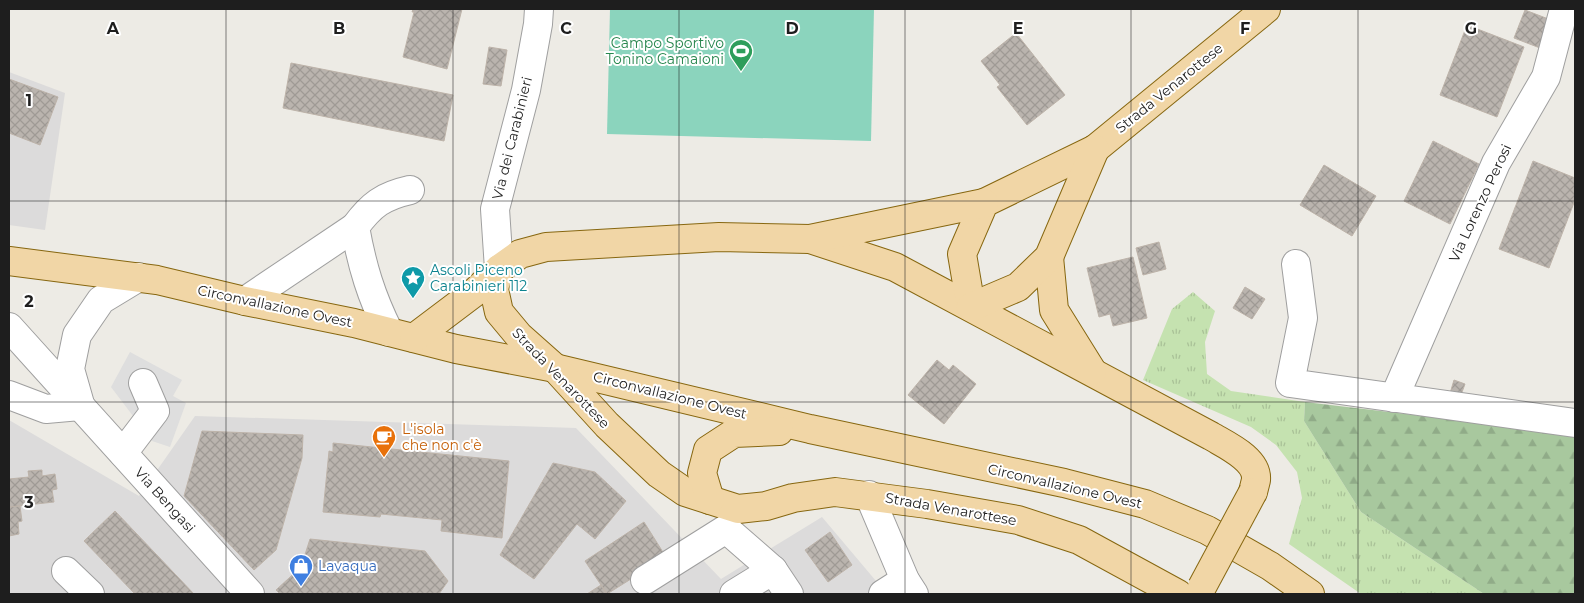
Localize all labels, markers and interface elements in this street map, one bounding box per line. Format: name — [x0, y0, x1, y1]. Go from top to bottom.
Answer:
text: A — [106, 19, 120, 38]
text: B — [333, 19, 345, 38]
text: C — [560, 19, 572, 38]
text: D — [785, 19, 799, 38]
text: E — [1013, 19, 1023, 38]
text: F — [1240, 19, 1250, 38]
text: G — [1465, 19, 1477, 38]
place label: Campo Sportivo Tonino Camaioni — [606, 34, 724, 68]
sports icon: Campo Sportivo Tonino Camaioni — [728, 38, 754, 72]
street label: Strada Venarottese — [1112, 39, 1226, 137]
street label: Via dei Carabinieri — [488, 75, 536, 201]
text: 1 — [26, 91, 32, 110]
street label: Via Lorenzo Perosi — [1445, 141, 1515, 265]
place label: Ascoli Piceno Carabinieri 112 — [430, 261, 527, 295]
place icon: Ascoli Piceno Carabinieri 112 — [400, 265, 426, 299]
street label: Circonvallazione Ovest — [196, 281, 354, 331]
text: 2 — [24, 292, 34, 311]
street label: Strada Venarottese — [508, 324, 614, 432]
street label: Circonvallazione Ovest — [591, 367, 749, 423]
place label: L'isola che non c'è — [402, 420, 482, 454]
cafe icon: L'isola che non c'è — [371, 424, 397, 458]
street label: Circonvallazione Ovest — [986, 459, 1144, 513]
street label: Via Bengasi — [131, 463, 199, 537]
street label: Strada Venarottese — [884, 489, 1018, 529]
text: 3 — [23, 493, 34, 512]
shop icon: Lavaqua — [288, 553, 314, 587]
place label: Lavaqua — [318, 557, 377, 575]

